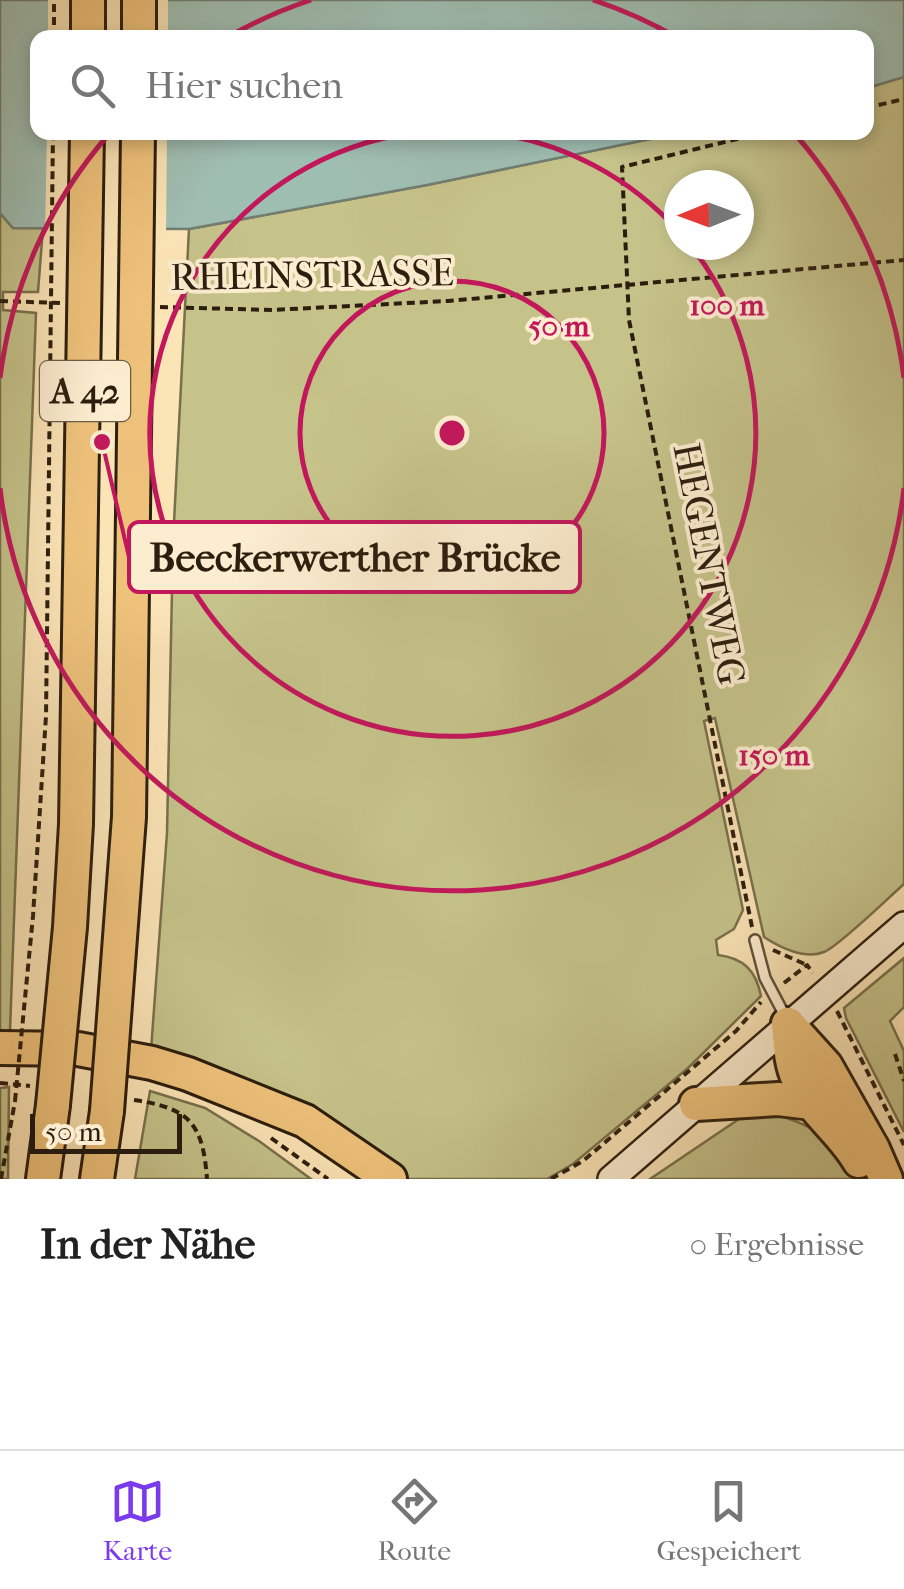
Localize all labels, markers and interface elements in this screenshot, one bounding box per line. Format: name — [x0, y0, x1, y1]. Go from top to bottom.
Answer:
search box — [30, 30, 874, 140]
icon: search — [65, 58, 120, 113]
text: Hier suchen — [145, 63, 343, 108]
north arrow — [664, 170, 754, 260]
street label: RHEINSTRASSE — [170, 250, 454, 300]
text: 100 m — [689, 288, 766, 323]
text: 50 m — [529, 309, 590, 344]
road number: A 42 — [40, 361, 130, 421]
centre of rings — [434, 415, 470, 451]
street label: HEGENTWEG — [663, 439, 755, 689]
callout: Beeckerwerther Brücke — [129, 522, 580, 592]
text: Beeckerwerther Brücke — [149, 535, 561, 581]
text: 150 m — [738, 738, 811, 773]
scale bar — [30, 1109, 182, 1154]
text: 50 m — [45, 1115, 102, 1148]
text: In der Nähe — [40, 1220, 255, 1269]
text: 0 Ergebnisse — [689, 1226, 864, 1263]
tab: Karte — [103, 1474, 172, 1567]
tab: Route — [378, 1474, 451, 1567]
tab: Gespeichert — [656, 1474, 801, 1567]

